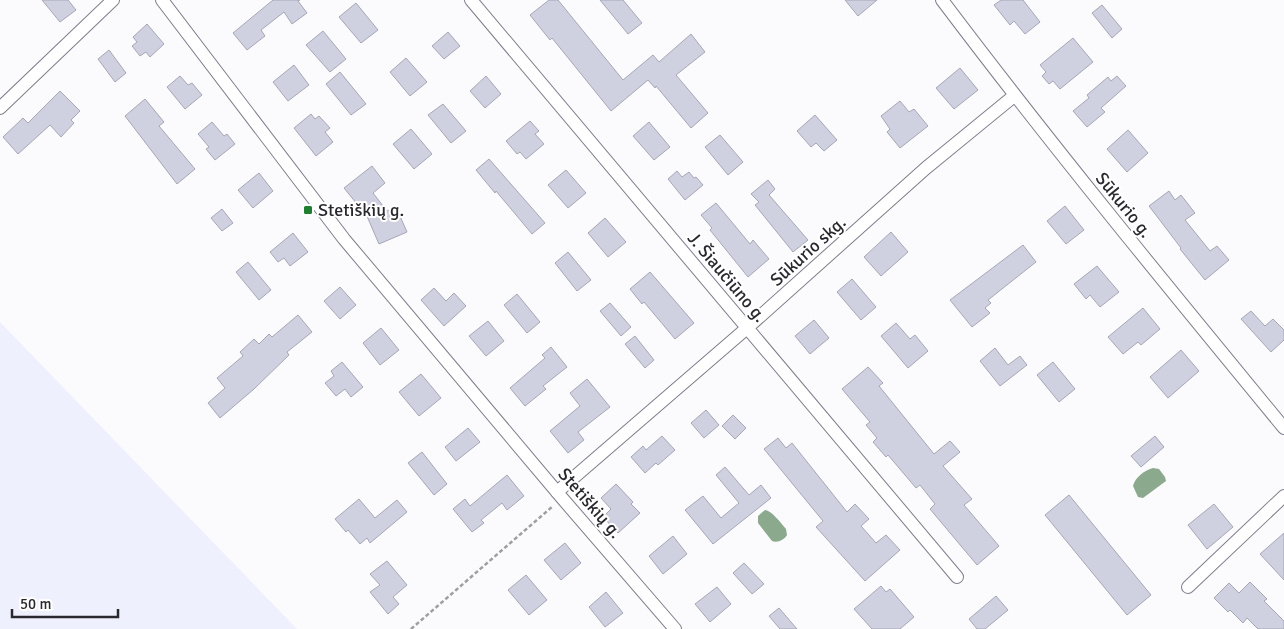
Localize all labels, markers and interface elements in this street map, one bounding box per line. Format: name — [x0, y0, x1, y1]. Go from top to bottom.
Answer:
street label: Sūkurio g. — [1091, 168, 1157, 242]
place label: Stetiškių g. — [318, 199, 404, 221]
marker: Stetiškių g. — [302, 204, 314, 216]
street label: Sūkurio skg. — [766, 211, 850, 291]
street label: J. Šiaučiūno g. — [683, 227, 771, 327]
street label: Stetiškių g. — [553, 463, 627, 543]
scale bar — [12, 586, 119, 618]
text: 50 m — [20, 595, 51, 613]

